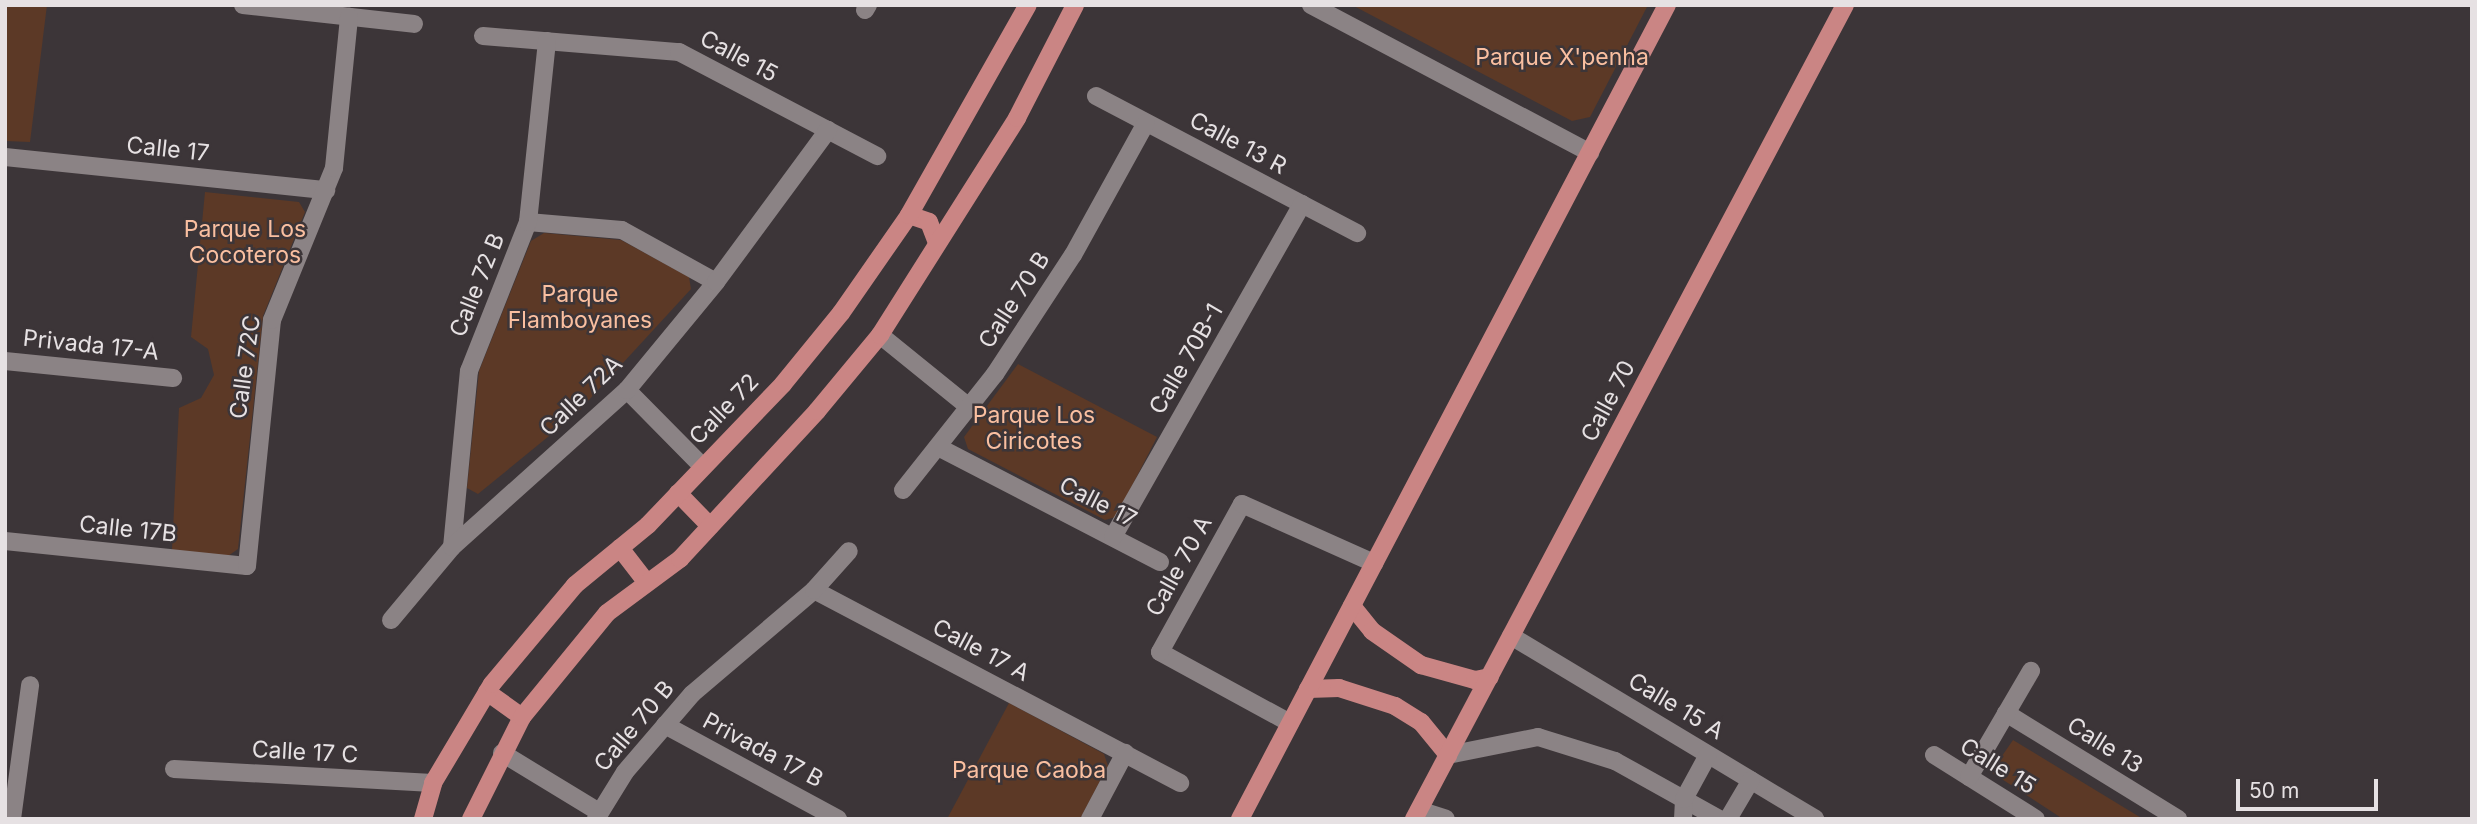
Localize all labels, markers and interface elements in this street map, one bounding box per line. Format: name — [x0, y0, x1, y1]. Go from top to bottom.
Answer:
street label: Calle 15 — [695, 24, 783, 88]
park label: Parque X'penha — [1475, 43, 1649, 71]
street label: Calle 13 R — [1185, 106, 1291, 180]
street label: Calle 17 — [125, 131, 211, 167]
park label: Parque Los Cocoteros — [184, 215, 306, 269]
street label: Calle 72 B — [444, 229, 510, 341]
street label: Calle 70 B — [973, 247, 1055, 353]
park label: Parque Flamboyanes — [508, 280, 652, 334]
street label: Calle 70B-1 — [1143, 299, 1229, 419]
street label: Calle 72C — [224, 313, 266, 421]
street label: Privada 17-A — [22, 324, 160, 366]
street label: Calle 72A — [534, 350, 628, 442]
street label: Calle 70 — [1575, 356, 1641, 446]
street label: Calle 72 — [684, 368, 764, 450]
park label: Parque Los Ciricotes — [973, 401, 1095, 455]
street label: Calle 17 — [1055, 471, 1141, 533]
street label: Calle 17B — [78, 510, 178, 548]
street label: Calle 70 A — [1140, 511, 1218, 621]
street label: Calle 17 A — [928, 613, 1034, 687]
street label: Calle 15 A — [1623, 667, 1729, 745]
street label: Calle 70 B — [588, 675, 680, 777]
street label: Privada 17 B — [698, 707, 828, 793]
street label: Calle 13 — [2062, 711, 2148, 779]
street label: Calle 15 — [1955, 732, 2041, 800]
street label: Calle 17 C — [251, 735, 359, 769]
park label: Parque Caoba — [952, 756, 1106, 784]
scale bar — [2239, 764, 2381, 808]
text: 50 m — [2249, 778, 2299, 803]

